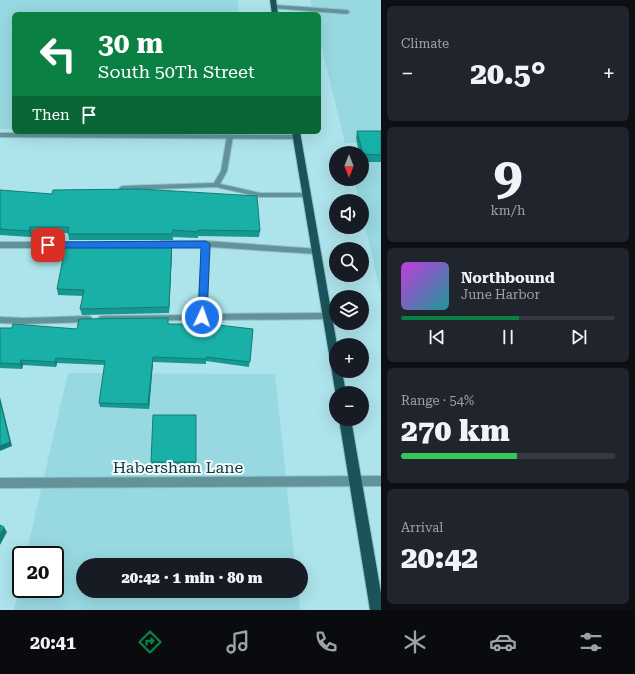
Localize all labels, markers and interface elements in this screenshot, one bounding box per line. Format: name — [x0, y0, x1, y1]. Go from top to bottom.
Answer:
text: 30 m — [98, 27, 163, 60]
icon: left — [32, 28, 84, 80]
text: Climate — [401, 36, 449, 51]
text: 20.5° — [470, 56, 546, 91]
text: South 50Th Street — [98, 61, 255, 82]
text: − — [401, 61, 413, 86]
text: + — [603, 61, 615, 86]
icon: arrive — [78, 104, 100, 126]
text: Then — [32, 106, 70, 124]
north arrow — [329, 146, 369, 186]
map controls — [329, 146, 369, 426]
text: 9 — [493, 146, 523, 207]
button: sound — [329, 194, 369, 234]
text: km/h — [491, 203, 525, 218]
pin — [31, 228, 65, 262]
icon: arrive — [37, 234, 59, 256]
button: search — [329, 242, 369, 282]
text: Northbound — [461, 269, 555, 287]
text: June Harbor — [461, 287, 540, 302]
button: layers — [329, 290, 369, 330]
position arrow — [181, 296, 223, 338]
icon: previous — [426, 326, 448, 348]
icon: pause — [497, 326, 519, 348]
icon: next — [568, 326, 590, 348]
button: + — [329, 338, 369, 378]
button: − — [329, 386, 369, 426]
text: Range · 54% — [401, 393, 474, 408]
text: 270 km — [401, 413, 510, 448]
street label: Habersham Lane — [113, 458, 244, 477]
text: Arrival — [401, 520, 443, 535]
text: 20:42 — [401, 540, 478, 575]
speed limit sign: 20 — [12, 546, 64, 598]
text: 20:42 · 1 min · 80 m — [121, 569, 263, 587]
icon: directions — [136, 628, 164, 656]
icon: music — [224, 628, 252, 656]
icon: phone — [312, 628, 340, 656]
icon: climate — [401, 628, 429, 656]
icon: car — [489, 628, 517, 656]
icon: filters — [577, 628, 605, 656]
text: 20:41 — [30, 632, 76, 653]

